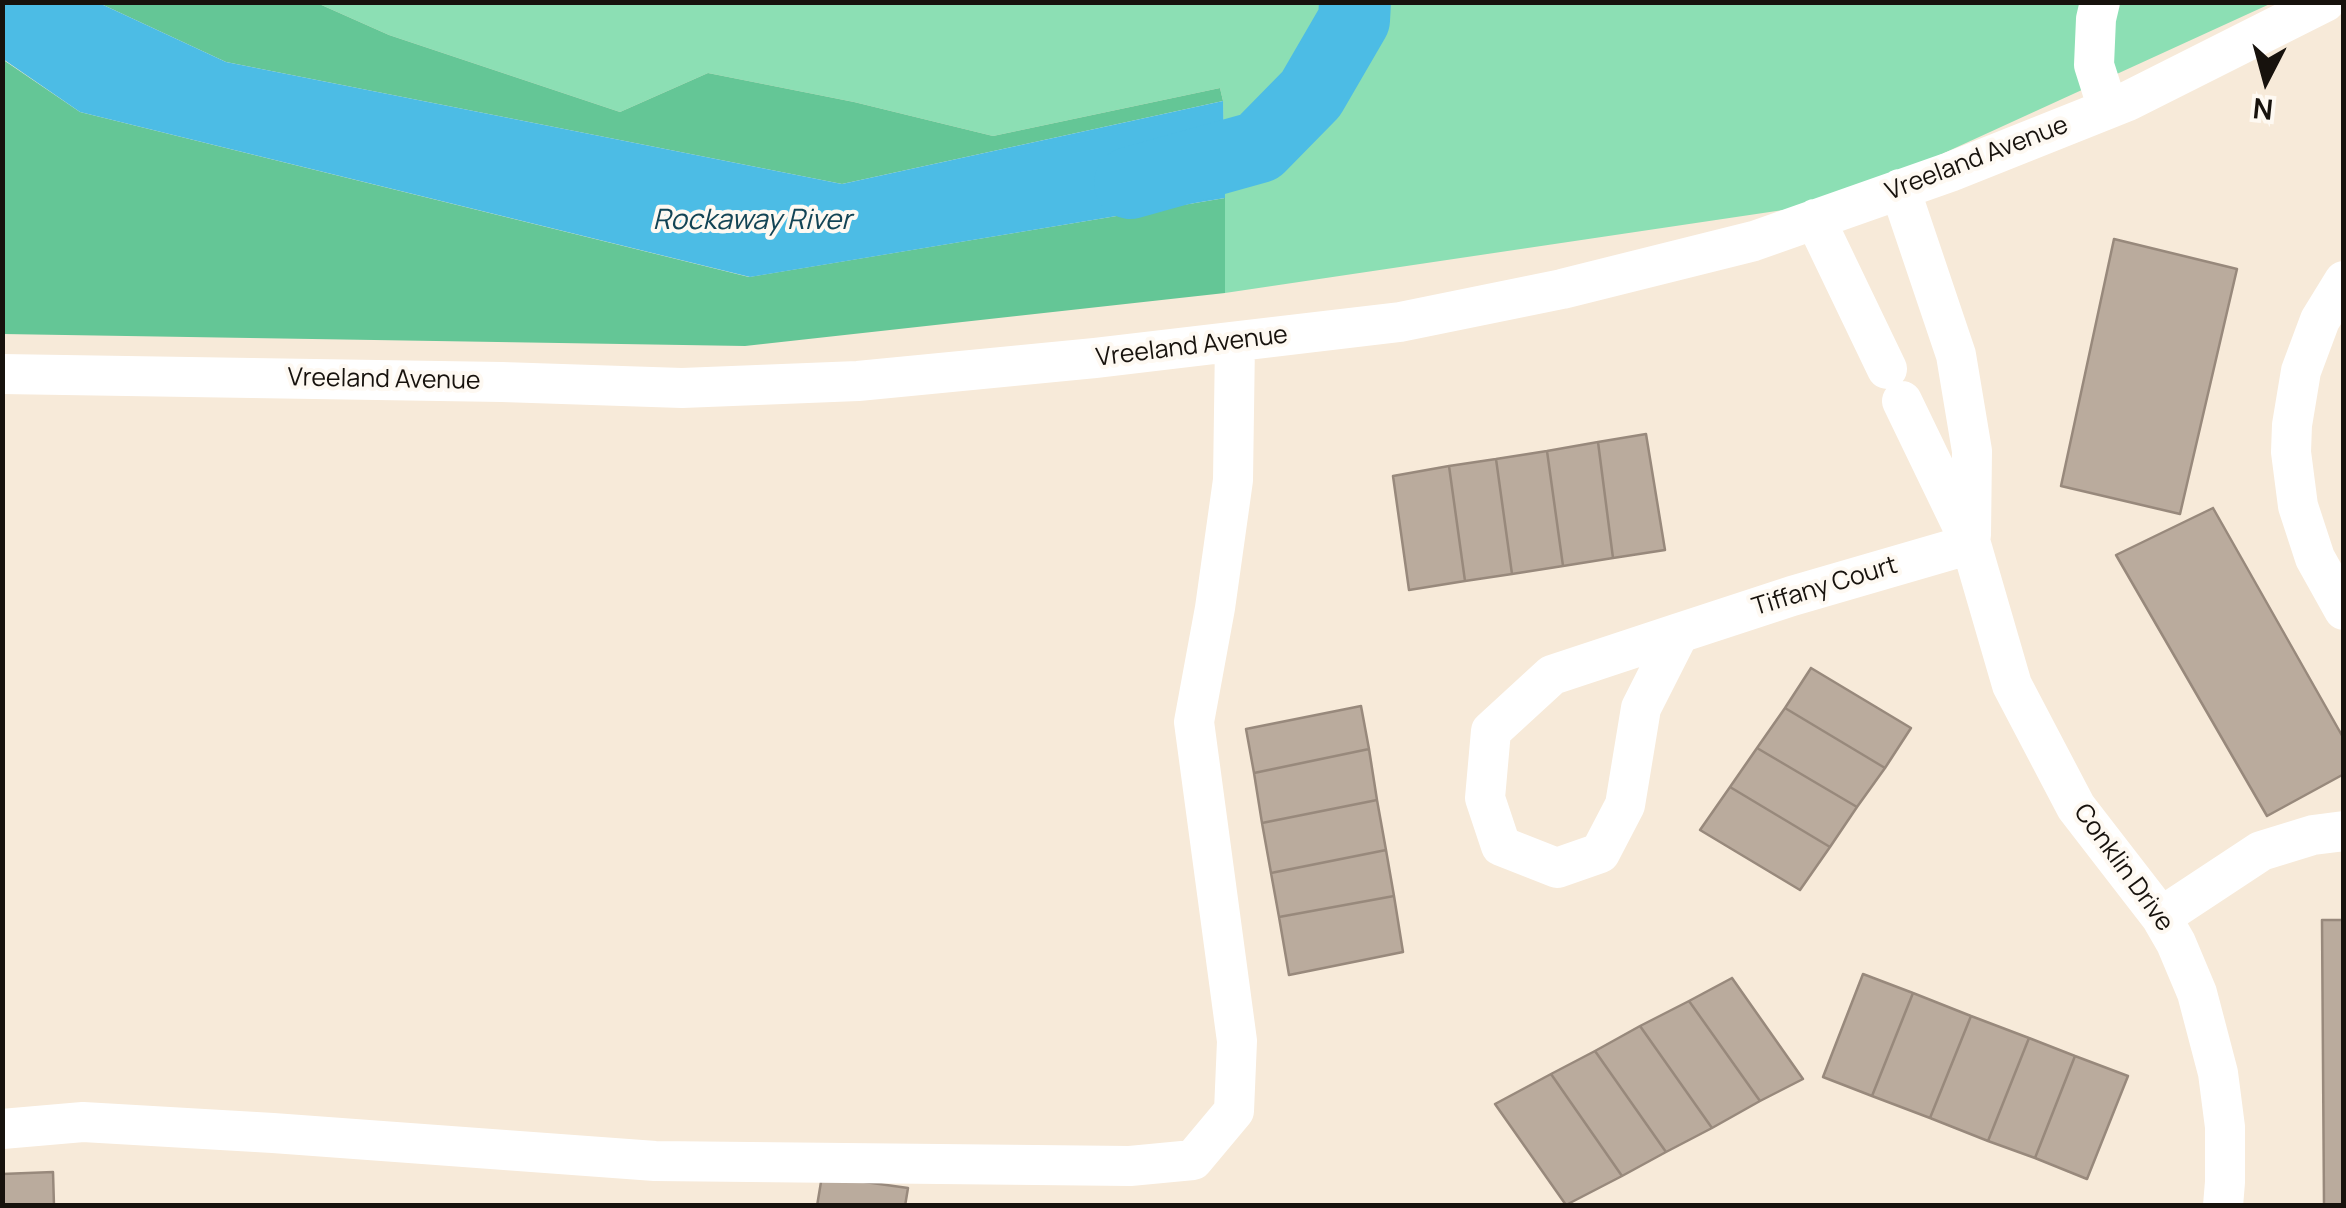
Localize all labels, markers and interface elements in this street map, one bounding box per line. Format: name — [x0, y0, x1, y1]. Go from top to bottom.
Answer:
north arrow — [2216, 30, 2316, 130]
text: N — [2251, 90, 2275, 130]
street label: Vreeland Avenue — [1882, 110, 2072, 208]
water label: Rockaway River — [653, 204, 851, 238]
street label: Vreeland Avenue — [1094, 320, 1290, 374]
street label: Vreeland Avenue — [287, 363, 481, 397]
street label: Tiffany Court — [1749, 551, 1901, 623]
street label: Conklin Drive — [2067, 799, 2179, 937]

